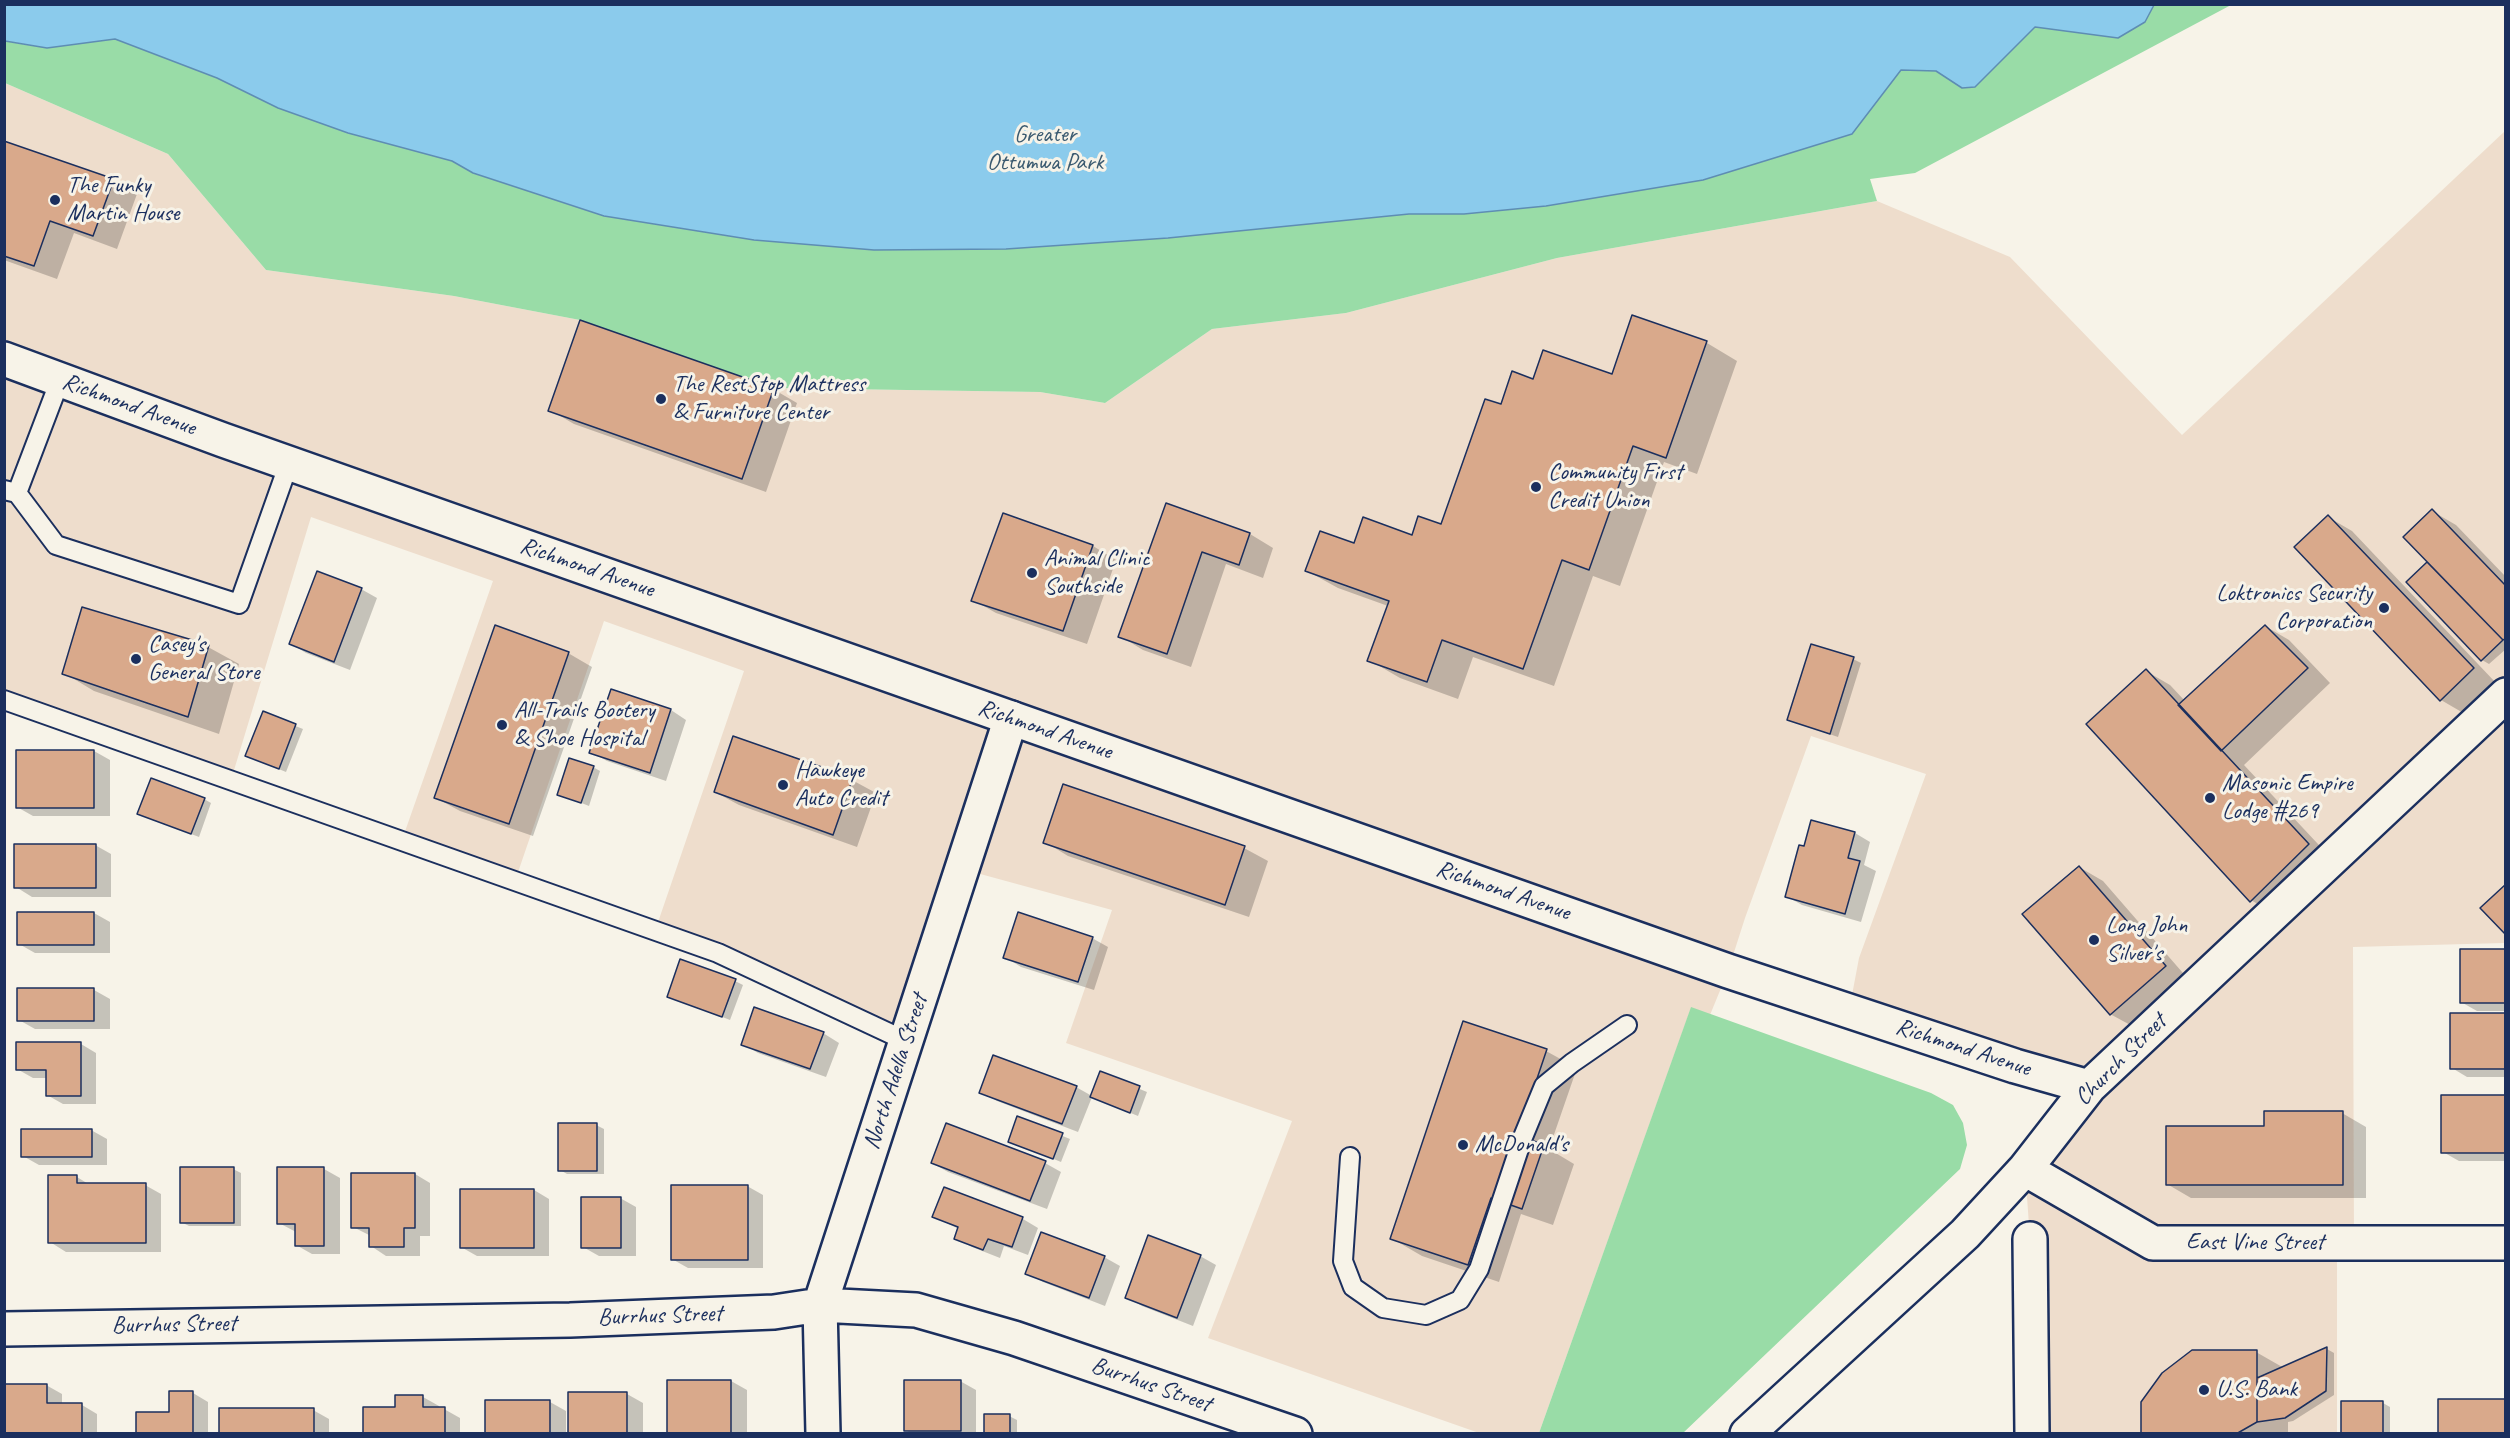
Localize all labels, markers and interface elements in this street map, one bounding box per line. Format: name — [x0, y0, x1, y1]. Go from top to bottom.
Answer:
park label: Greater Ottumwa Park — [987, 121, 1103, 177]
place label: The Funky Martin House — [67, 172, 179, 228]
marker: The Funky Martin House — [48, 193, 62, 207]
street label: Richmond Avenue — [58, 368, 200, 442]
place label: The RestStop Mattress & Furniture Center — [673, 371, 865, 427]
marker: The RestStop Mattress & Furniture Center — [654, 392, 668, 406]
place label: Community First Credit Union — [1548, 459, 1682, 515]
marker: Community First Credit Union — [1529, 480, 1543, 494]
street label: Richmond Avenue — [516, 532, 658, 604]
place label: Animal Clinic Southside — [1044, 545, 1150, 601]
marker: Animal Clinic Southside — [1025, 566, 1039, 580]
place label: Loktronics Security Corporation — [2216, 580, 2372, 636]
marker: Loktronics Security Corporation — [2377, 601, 2391, 615]
place label: Casey's General Store — [148, 631, 259, 687]
marker: Casey's General Store — [129, 652, 143, 666]
street label: Richmond Avenue — [974, 694, 1116, 766]
place label: All-Trails Bootery & Shoe Hospital — [514, 697, 655, 753]
marker: All-Trails Bootery & Shoe Hospital — [495, 718, 509, 732]
place label: Hawkeye Auto Credit — [795, 757, 888, 813]
place label: Masonic Empire Lodge #269 — [2222, 770, 2353, 826]
marker: Hawkeye Auto Credit — [776, 778, 790, 792]
marker: Masonic Empire Lodge #269 — [2203, 791, 2217, 805]
street label: Richmond Avenue — [1432, 855, 1574, 927]
place label: Long John Silver's — [2106, 912, 2187, 968]
marker: Long John Silver's — [2087, 933, 2101, 947]
street label: North Adella Street — [857, 991, 935, 1153]
street label: Church Street — [2069, 1008, 2173, 1112]
street label: Richmond Avenue — [1892, 1013, 2034, 1083]
place label: McDonald's — [1475, 1131, 1568, 1159]
marker: McDonald's — [1456, 1138, 1470, 1152]
street label: East Vine Street — [2186, 1229, 2324, 1257]
street label: Burrhus Street — [597, 1299, 723, 1333]
street label: Burrhus Street — [111, 1310, 237, 1340]
street label: Burrhus Street — [1087, 1351, 1215, 1419]
place label: U.S. Bank — [2216, 1376, 2297, 1404]
marker: U.S. Bank — [2197, 1383, 2211, 1397]

